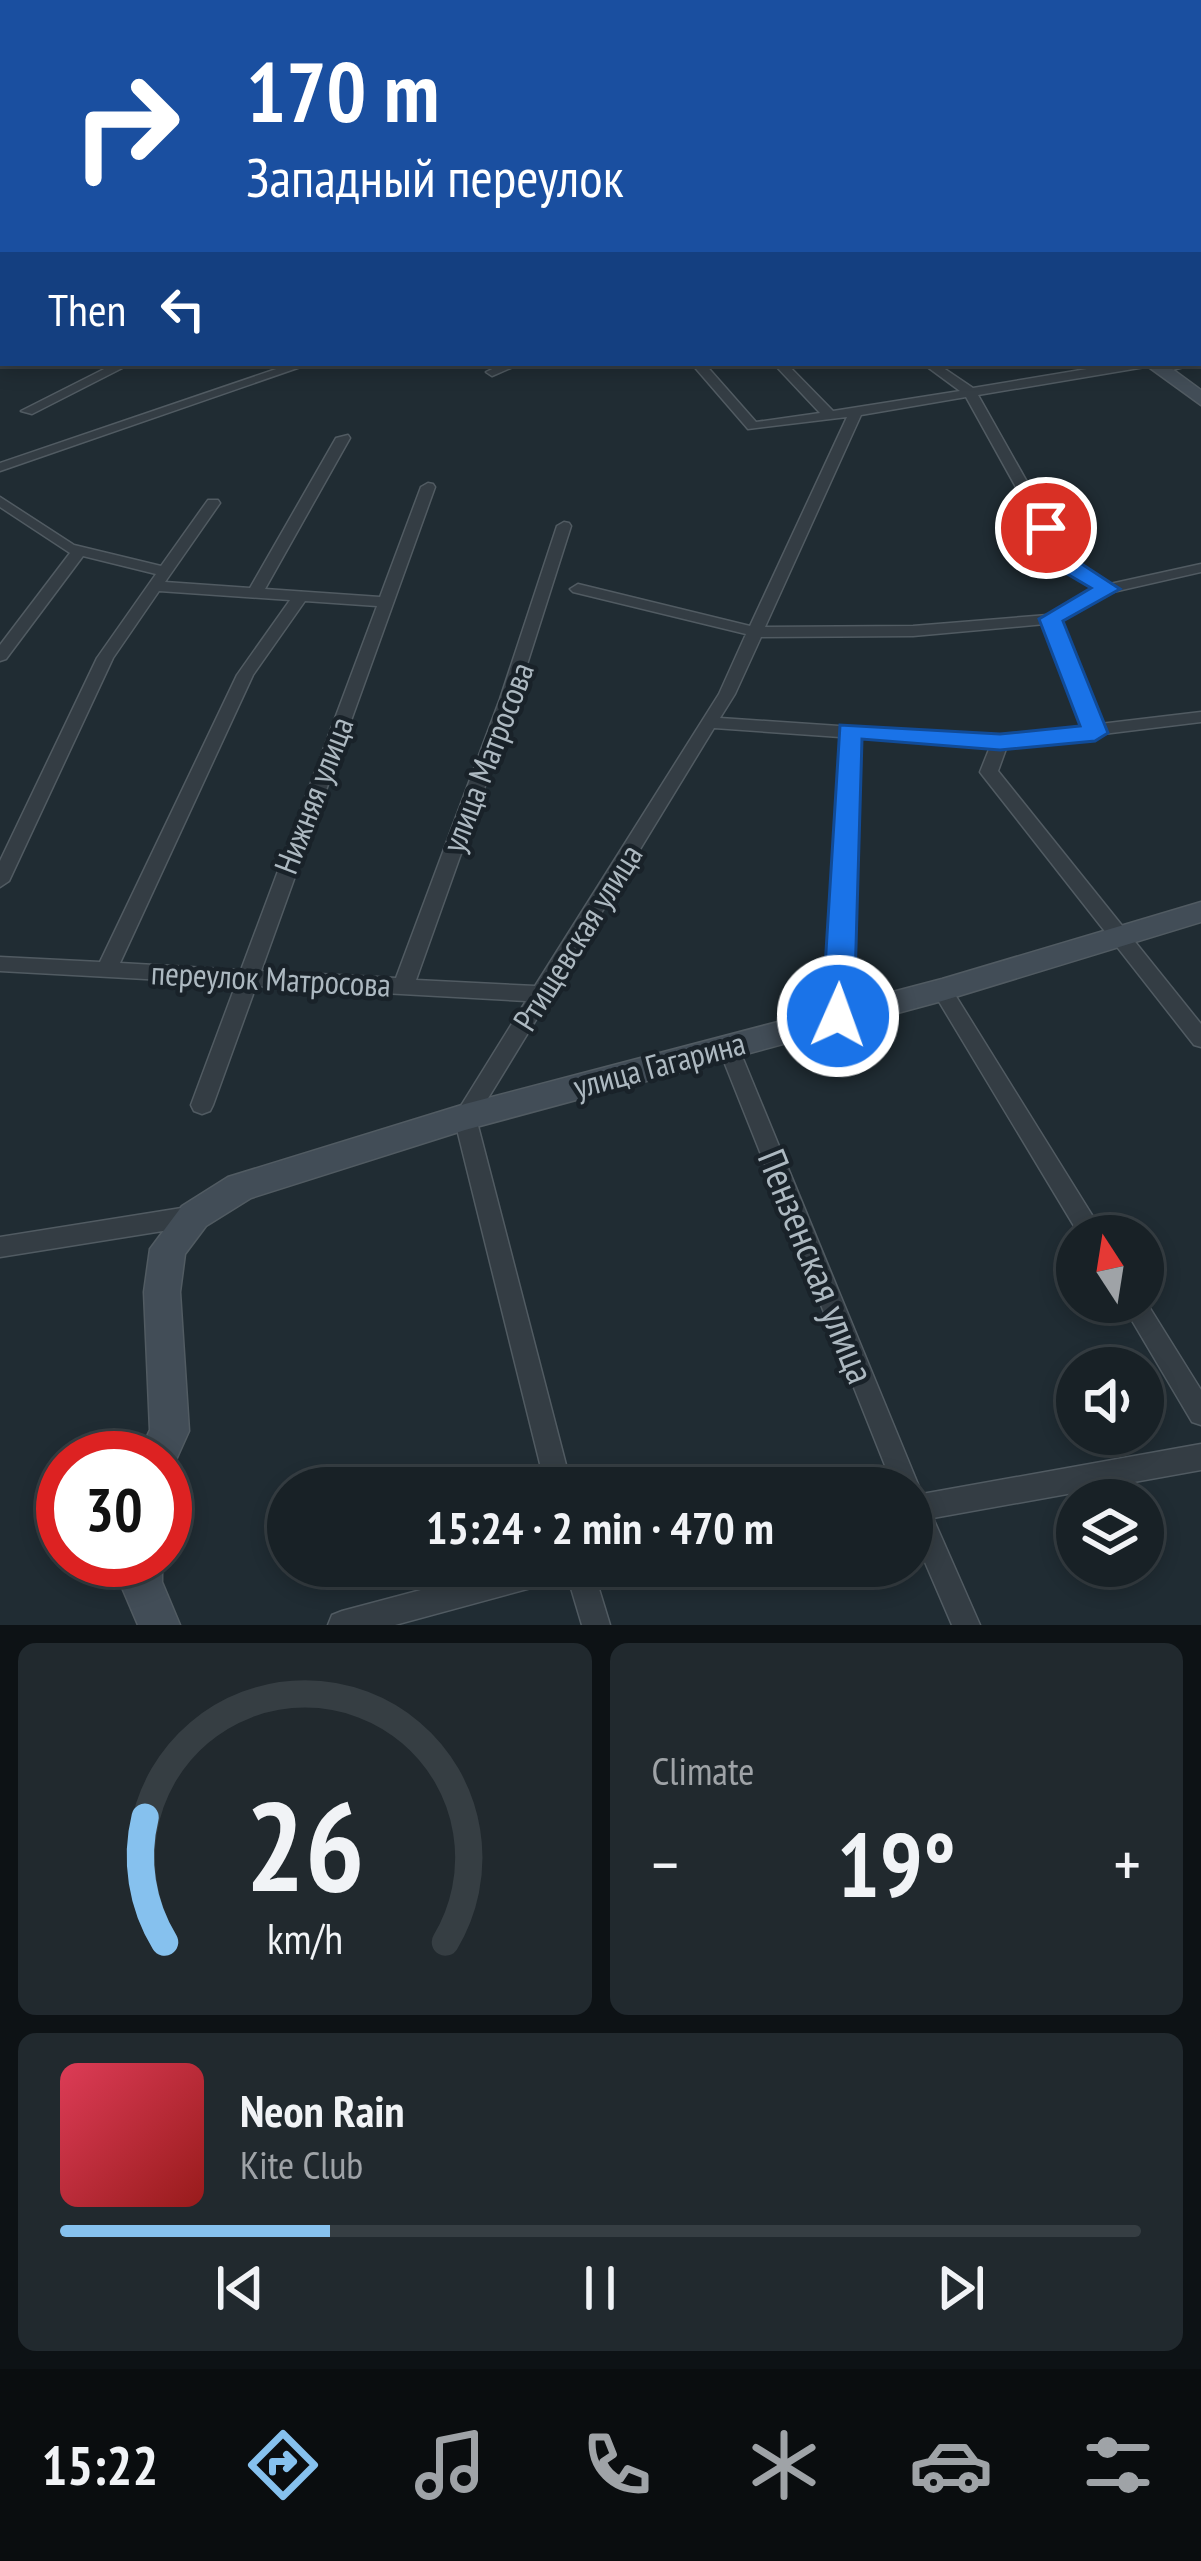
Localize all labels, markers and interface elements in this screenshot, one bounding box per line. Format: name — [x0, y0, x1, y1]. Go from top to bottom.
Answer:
text: 170 m — [246, 36, 439, 145]
icon: right — [48, 48, 204, 204]
text: Западный переулок — [246, 142, 624, 212]
icon: left — [150, 276, 216, 342]
text: Then — [48, 280, 126, 338]
pin — [995, 477, 1097, 579]
icon: arrive — [1013, 495, 1079, 561]
street label: улица Матросова — [431, 656, 543, 858]
street label: Нижняя улица — [263, 711, 363, 879]
street label: Ртищевская улица — [503, 836, 651, 1038]
street label: переулок Матросова — [150, 950, 392, 1006]
position arrow — [775, 953, 901, 1079]
street label: улица Гагарина — [568, 1020, 750, 1108]
street label: Пензенская улица — [747, 1141, 887, 1391]
north arrow — [1056, 1215, 1164, 1323]
map controls — [1056, 1215, 1164, 1587]
button: sound — [1056, 1347, 1164, 1455]
speed limit sign: 30 — [36, 1431, 192, 1587]
button: layers — [1056, 1479, 1164, 1587]
text: 15:24 · 2 min · 470 m — [426, 1498, 774, 1556]
text: Climate — [652, 1745, 754, 1796]
text: 26 — [245, 1764, 364, 1925]
text: 19° — [837, 1805, 956, 1922]
text: − — [652, 1821, 679, 1906]
text: + — [1114, 1821, 1141, 1906]
text: km/h — [267, 1910, 343, 1966]
text: Neon Rain — [240, 2081, 405, 2139]
text: Kite Club — [240, 2139, 363, 2190]
icon: previous — [207, 2255, 273, 2321]
icon: pause — [567, 2255, 633, 2321]
icon: next — [928, 2255, 994, 2321]
icon: directions — [241, 2423, 325, 2507]
icon: music — [408, 2423, 492, 2507]
icon: phone — [575, 2423, 659, 2507]
icon: climate — [742, 2423, 826, 2507]
icon: car — [909, 2423, 993, 2507]
icon: filters — [1076, 2423, 1160, 2507]
text: 15:22 — [41, 2430, 158, 2500]

